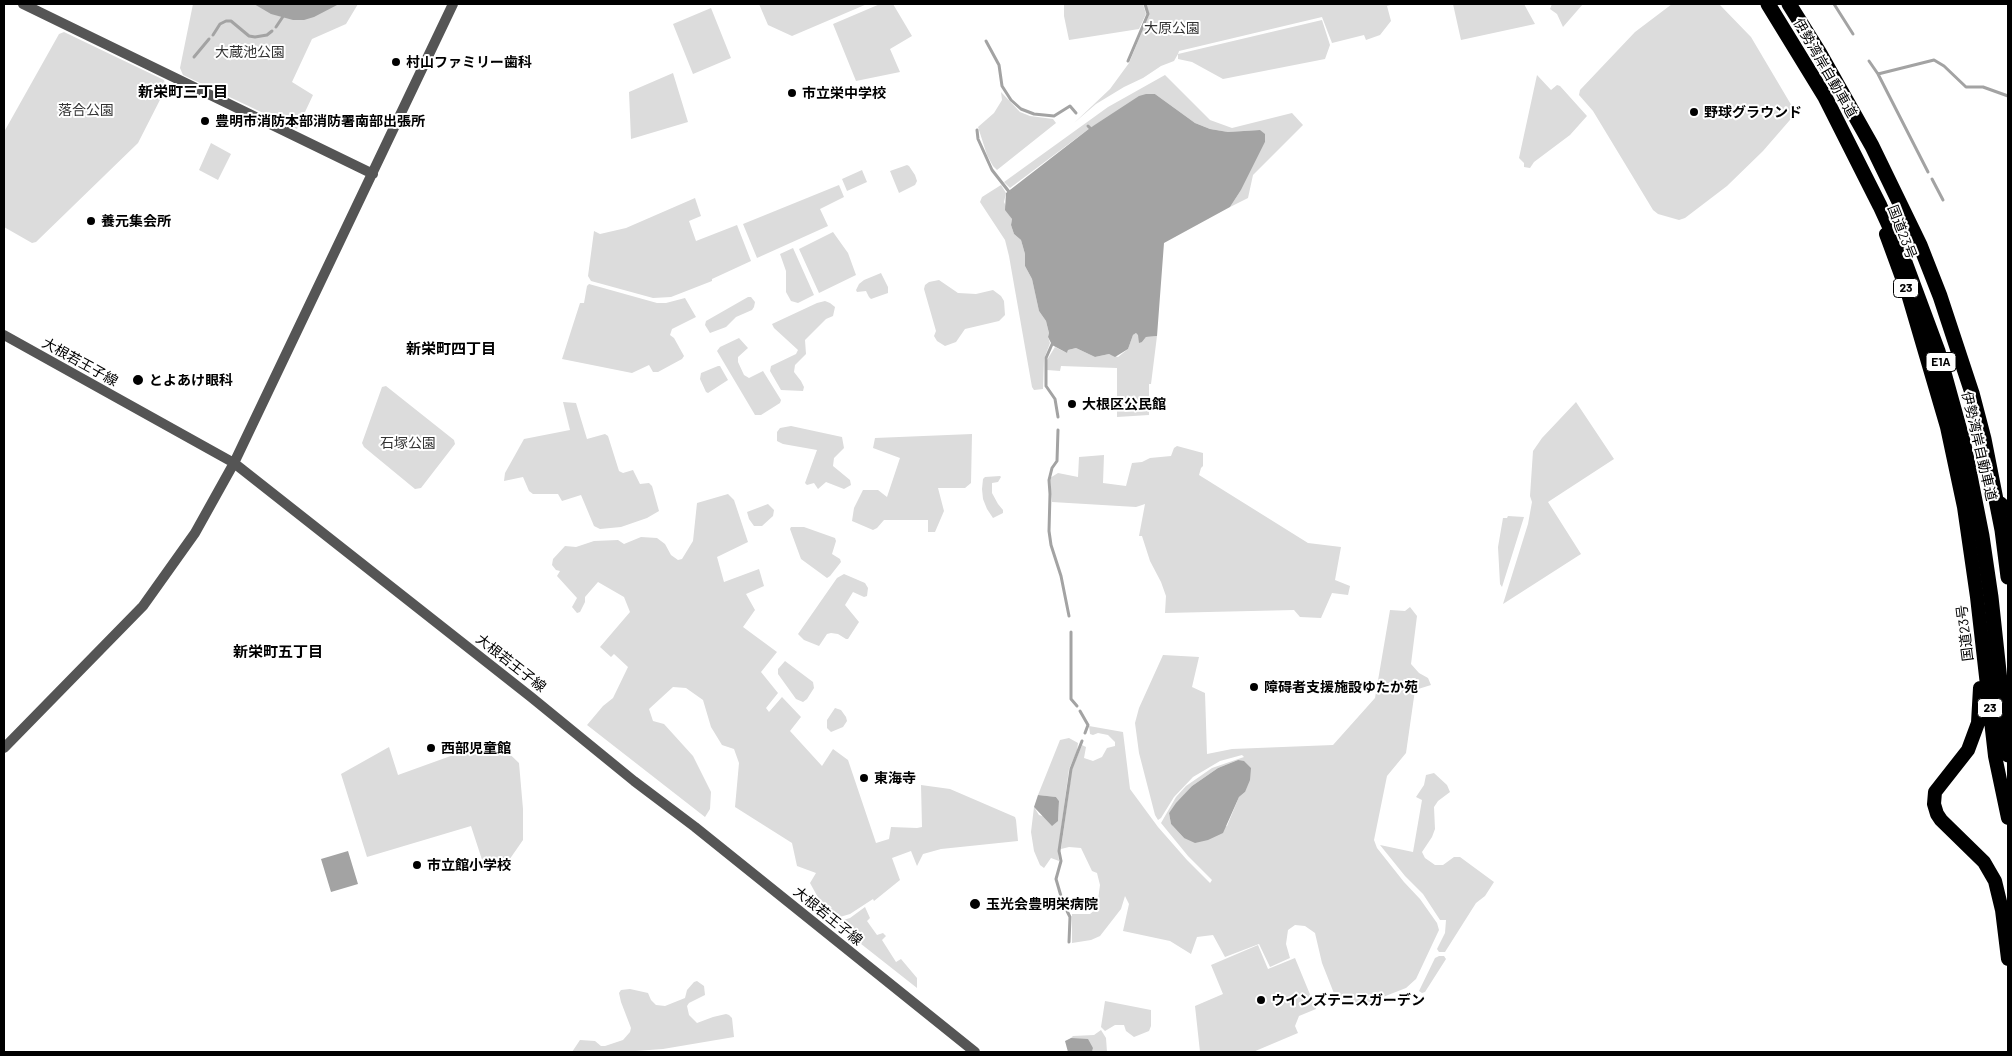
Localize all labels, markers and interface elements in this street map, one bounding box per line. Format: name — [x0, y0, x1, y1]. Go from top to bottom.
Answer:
street label: 伊勢湾岸自動車道 — [1790, 15, 1860, 121]
park label: 大原公園 — [1144, 20, 1200, 36]
park label: 大蔵池公園 — [215, 44, 285, 60]
place label: 村山ファミリー歯科 — [406, 54, 532, 70]
marker: 村山ファミリー歯科 — [390, 56, 402, 68]
district label: 新栄町三丁目 — [138, 83, 228, 101]
place label: 市立栄中学校 — [802, 85, 886, 101]
marker: 市立栄中学校 — [786, 87, 798, 99]
park label: 落合公園 — [58, 102, 114, 118]
place label: 野球グラウンド — [1704, 104, 1802, 120]
marker: 野球グラウンド — [1688, 106, 1700, 118]
place label: 豊明市消防本部消防署南部出張所 — [215, 113, 425, 129]
marker: 豊明市消防本部消防署南部出張所 — [199, 115, 211, 127]
street label: 国道23号 — [1884, 203, 1920, 261]
place label: 養元集会所 — [101, 213, 171, 229]
marker: 養元集会所 — [85, 215, 97, 227]
road number: 23 — [1894, 278, 1918, 298]
street label: 大根若王子線 — [39, 334, 121, 390]
district label: 新栄町四丁目 — [406, 340, 496, 358]
road number: E1A — [1926, 352, 1956, 372]
place label: とよあけ眼科 — [149, 372, 233, 388]
marker: とよあけ眼科 — [131, 373, 145, 387]
street label: 伊勢湾岸自動車道 — [1958, 390, 2000, 502]
place label: 大根区公民館 — [1082, 396, 1166, 412]
marker: 大根区公民館 — [1066, 398, 1078, 410]
park label: 石塚公園 — [380, 435, 436, 451]
street label: 国道23号 — [1953, 604, 1977, 662]
street label: 大根若王子線 — [473, 631, 549, 695]
district label: 新栄町五丁目 — [233, 643, 323, 661]
place label: 障碍者支援施設ゆたか苑 — [1264, 679, 1418, 695]
marker: 障碍者支援施設ゆたか苑 — [1248, 681, 1260, 693]
road number: 23 — [1978, 698, 2002, 718]
place label: 西部児童館 — [441, 740, 511, 756]
marker: 西部児童館 — [425, 742, 437, 754]
place label: 東海寺 — [874, 770, 916, 786]
marker: 東海寺 — [858, 772, 870, 784]
place label: 市立館小学校 — [427, 857, 511, 873]
marker: 市立館小学校 — [411, 859, 423, 871]
street label: 大根若王子線 — [790, 883, 866, 949]
place label: 玉光会豊明栄病院 — [986, 896, 1098, 912]
marker: 玉光会豊明栄病院 — [968, 897, 982, 911]
place label: ウインズテニスガーデン — [1271, 992, 1425, 1008]
marker: ウインズテニスガーデン — [1255, 994, 1267, 1006]

